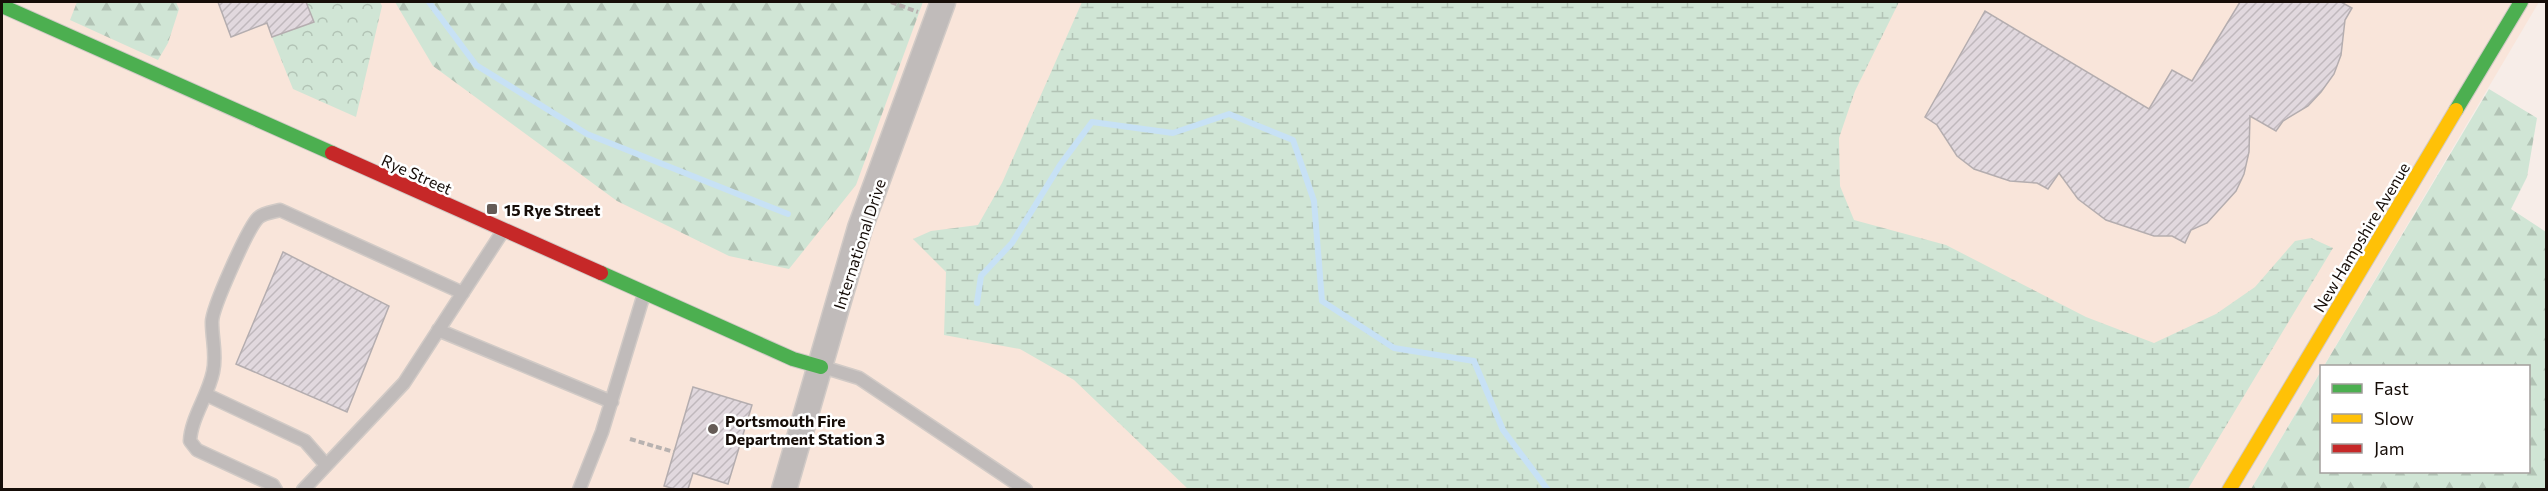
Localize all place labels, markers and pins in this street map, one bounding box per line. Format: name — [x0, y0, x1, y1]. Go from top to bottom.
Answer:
place label: 15 Rye Street — [504, 200, 601, 219]
marker: 15 Rye Street — [485, 202, 499, 216]
place label: Portsmouth Fire Department Station 3 — [725, 411, 885, 448]
marker: Portsmouth Fire Department Station 3 — [706, 422, 720, 436]

